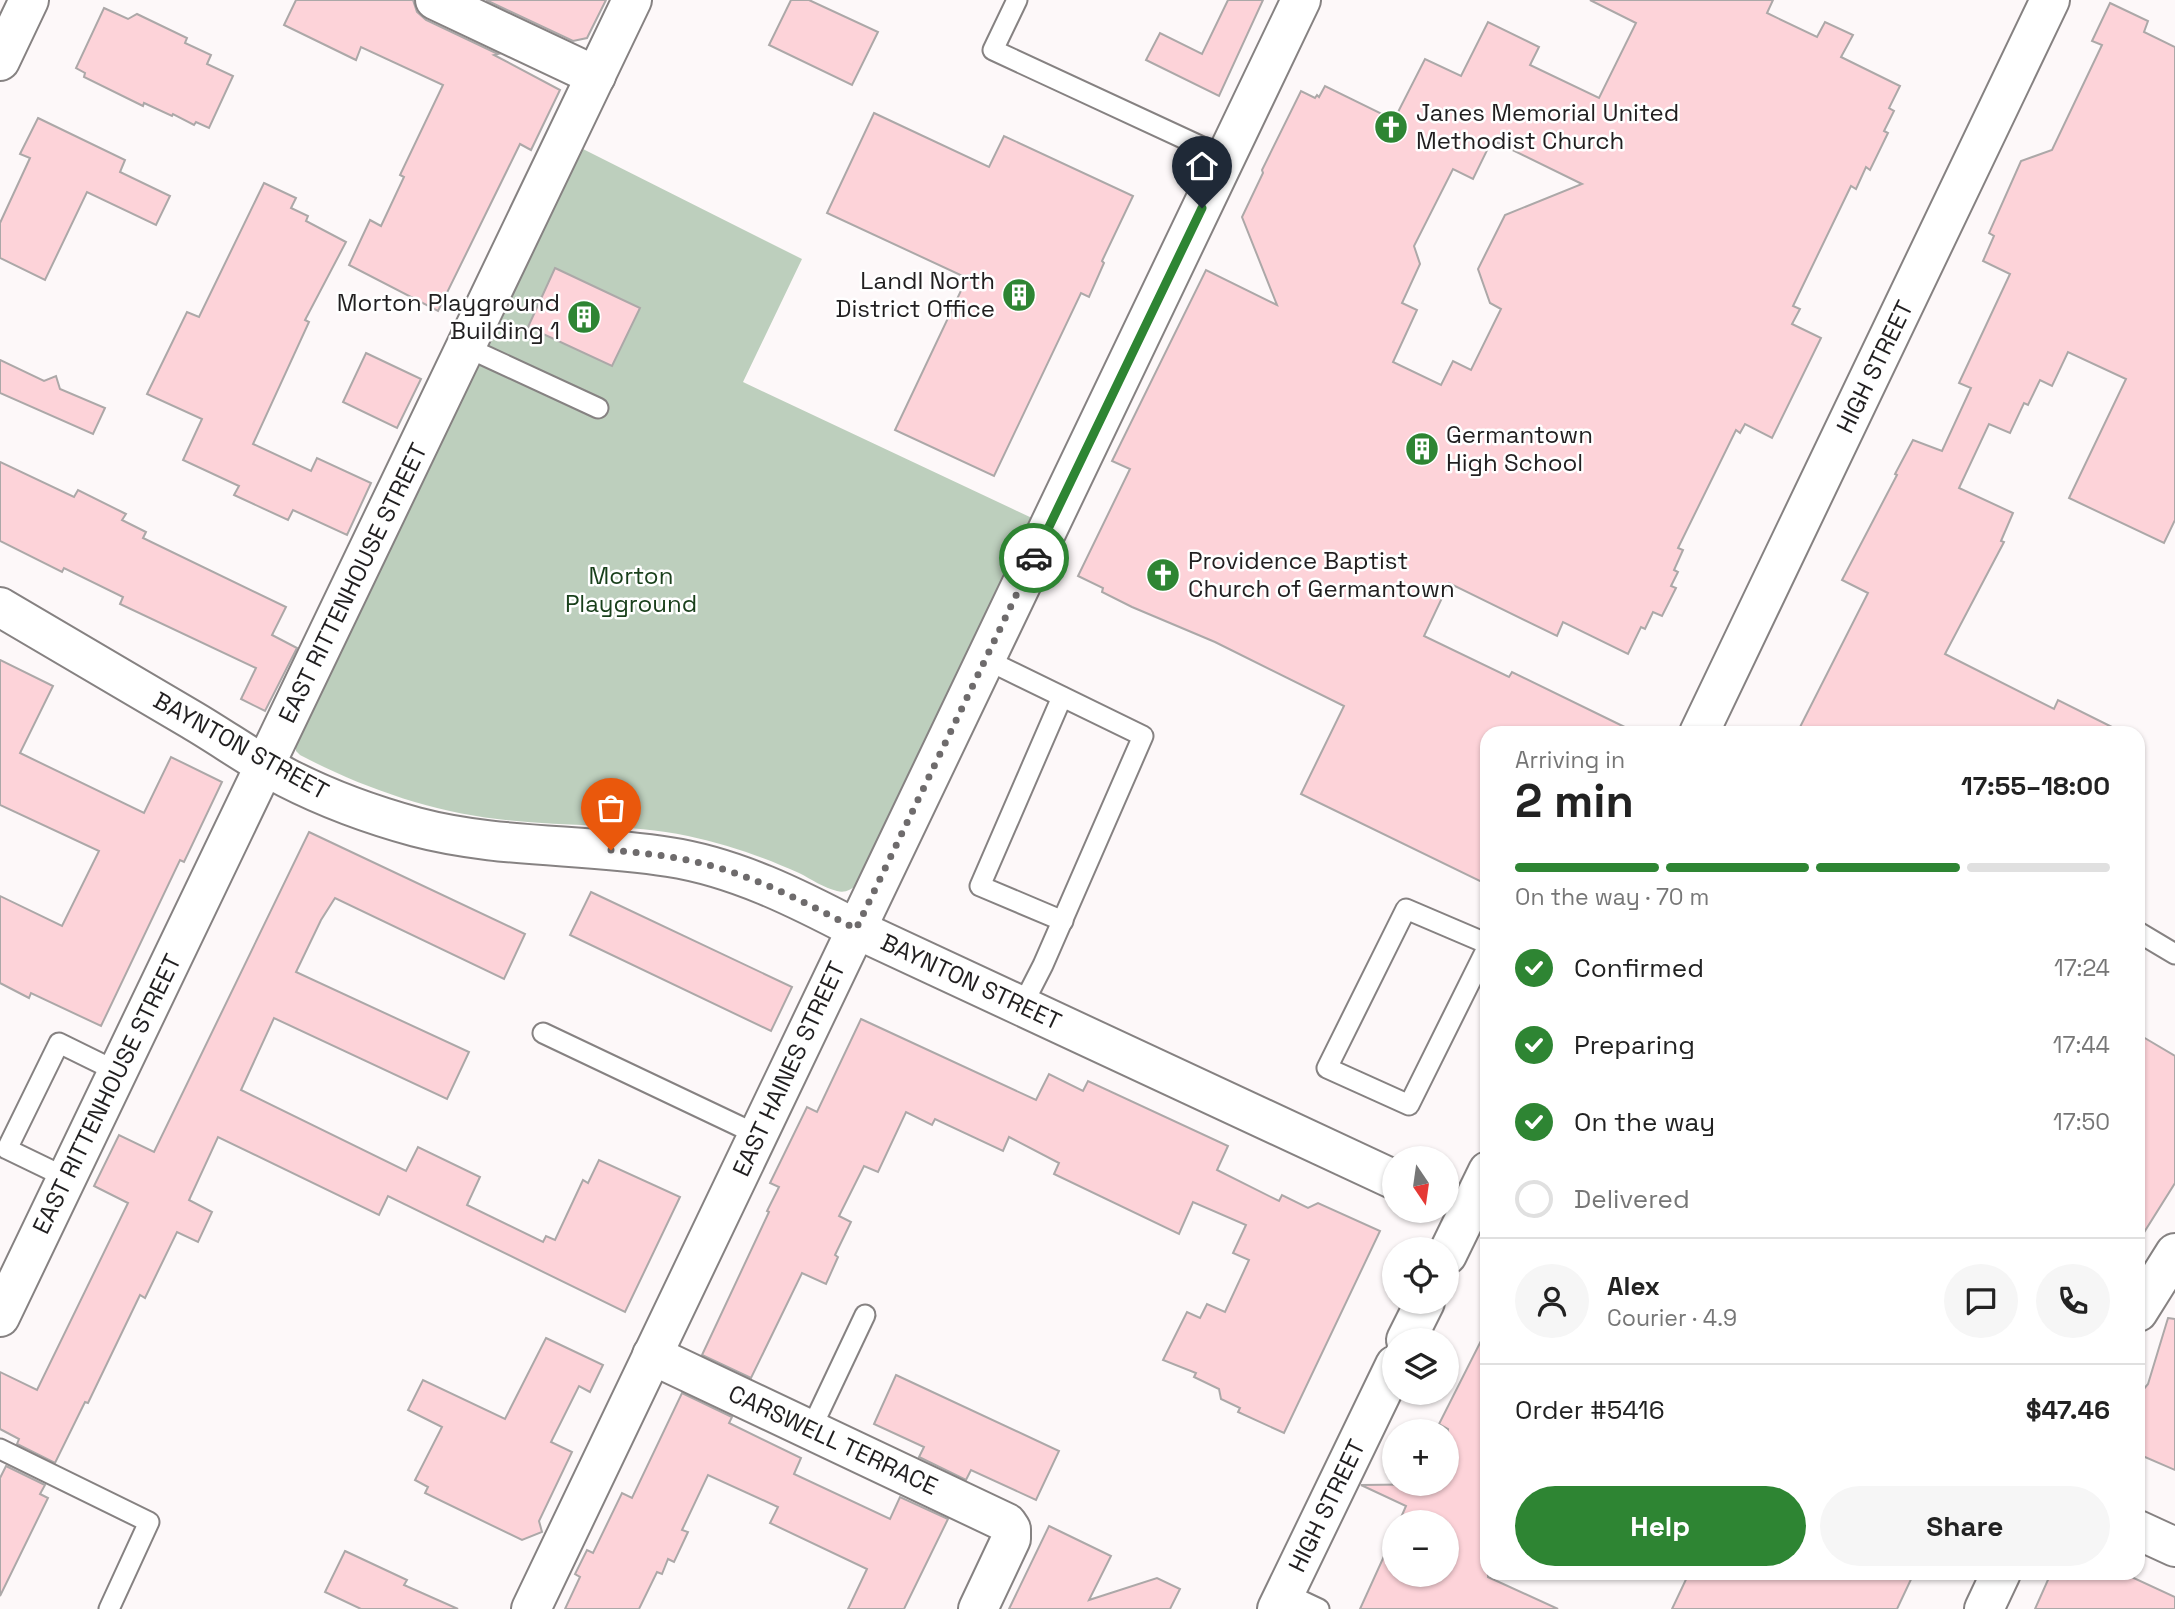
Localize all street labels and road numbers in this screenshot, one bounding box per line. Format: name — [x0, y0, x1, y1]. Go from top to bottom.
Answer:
street label: HIGH STREET — [1829, 295, 1920, 438]
street label: EAST RITTENHOUSE STREET — [271, 438, 434, 728]
street label: BAYNTON STREET — [148, 685, 334, 807]
street label: BAYNTON STREET — [876, 926, 1066, 1037]
street label: EAST RITTENHOUSE STREET — [25, 949, 188, 1239]
street label: EAST HAINES STREET — [725, 956, 852, 1181]
street label: CARSWELL TERRACE — [724, 1377, 943, 1502]
street label: HIGH STREET — [1281, 1434, 1372, 1577]

